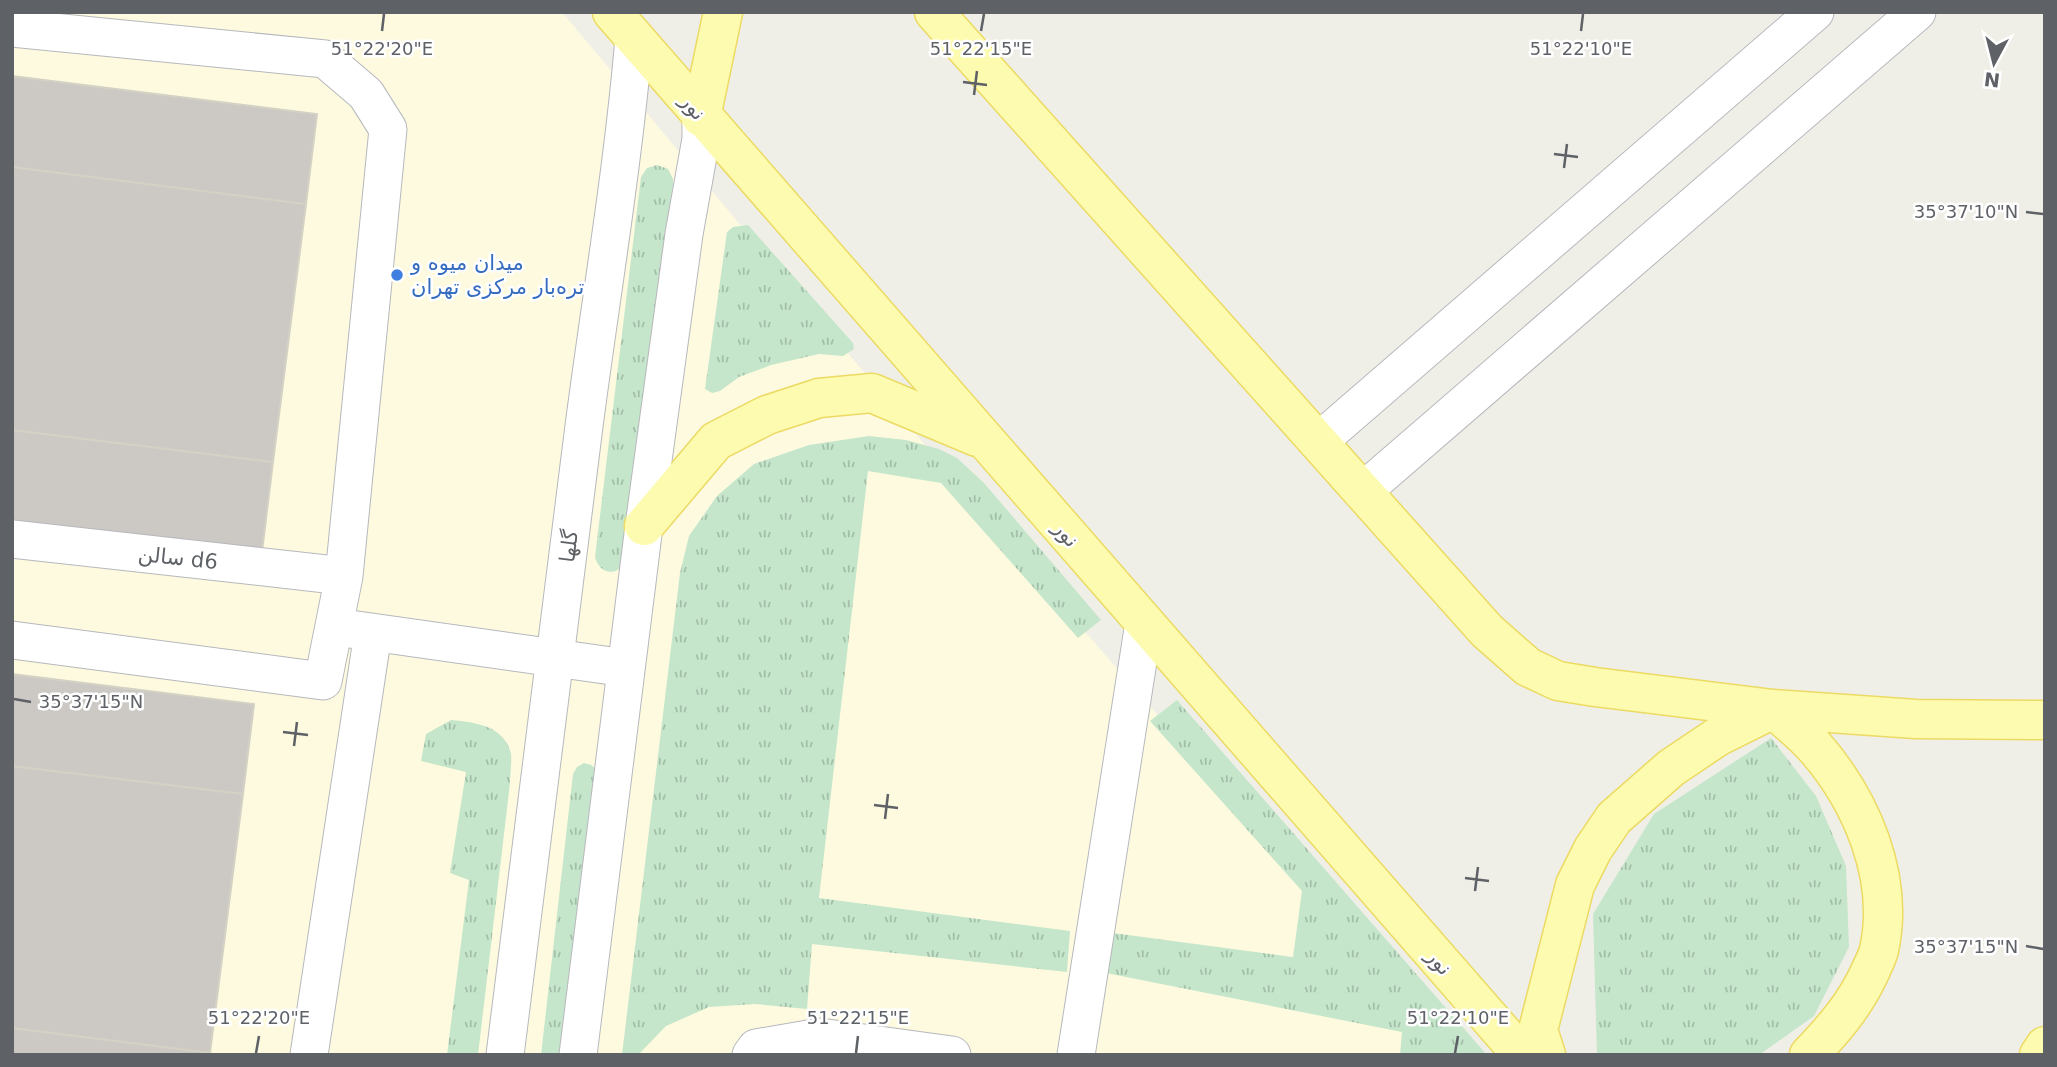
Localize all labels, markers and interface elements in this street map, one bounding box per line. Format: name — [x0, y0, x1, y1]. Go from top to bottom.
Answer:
north arrow — [1959, 28, 2029, 98]
text: 51°22'20"E — [331, 38, 433, 59]
text: 51°22'15"E — [930, 38, 1032, 59]
text: 51°22'10"E — [1530, 38, 1632, 59]
text: N — [1983, 68, 2001, 92]
street label: نور — [675, 88, 711, 125]
text: 35°37'10"N — [1914, 201, 2018, 222]
place label: میدان میوه و تره‌بار مرکزی تهران — [410, 251, 585, 299]
marker: میدان میوه و تره‌بار مرکزی تهران — [389, 267, 405, 283]
street label: نور — [1047, 515, 1084, 552]
street label: گلها — [555, 528, 583, 564]
street label: سالن d6 — [137, 542, 219, 574]
text: 35°37'15"N — [39, 691, 143, 712]
text: 35°37'15"N — [1914, 936, 2018, 957]
street label: نور — [1420, 943, 1457, 980]
text: 51°22'20"E — [208, 1007, 310, 1028]
text: 51°22'15"E — [807, 1007, 909, 1028]
text: 51°22'10"E — [1407, 1007, 1509, 1028]

